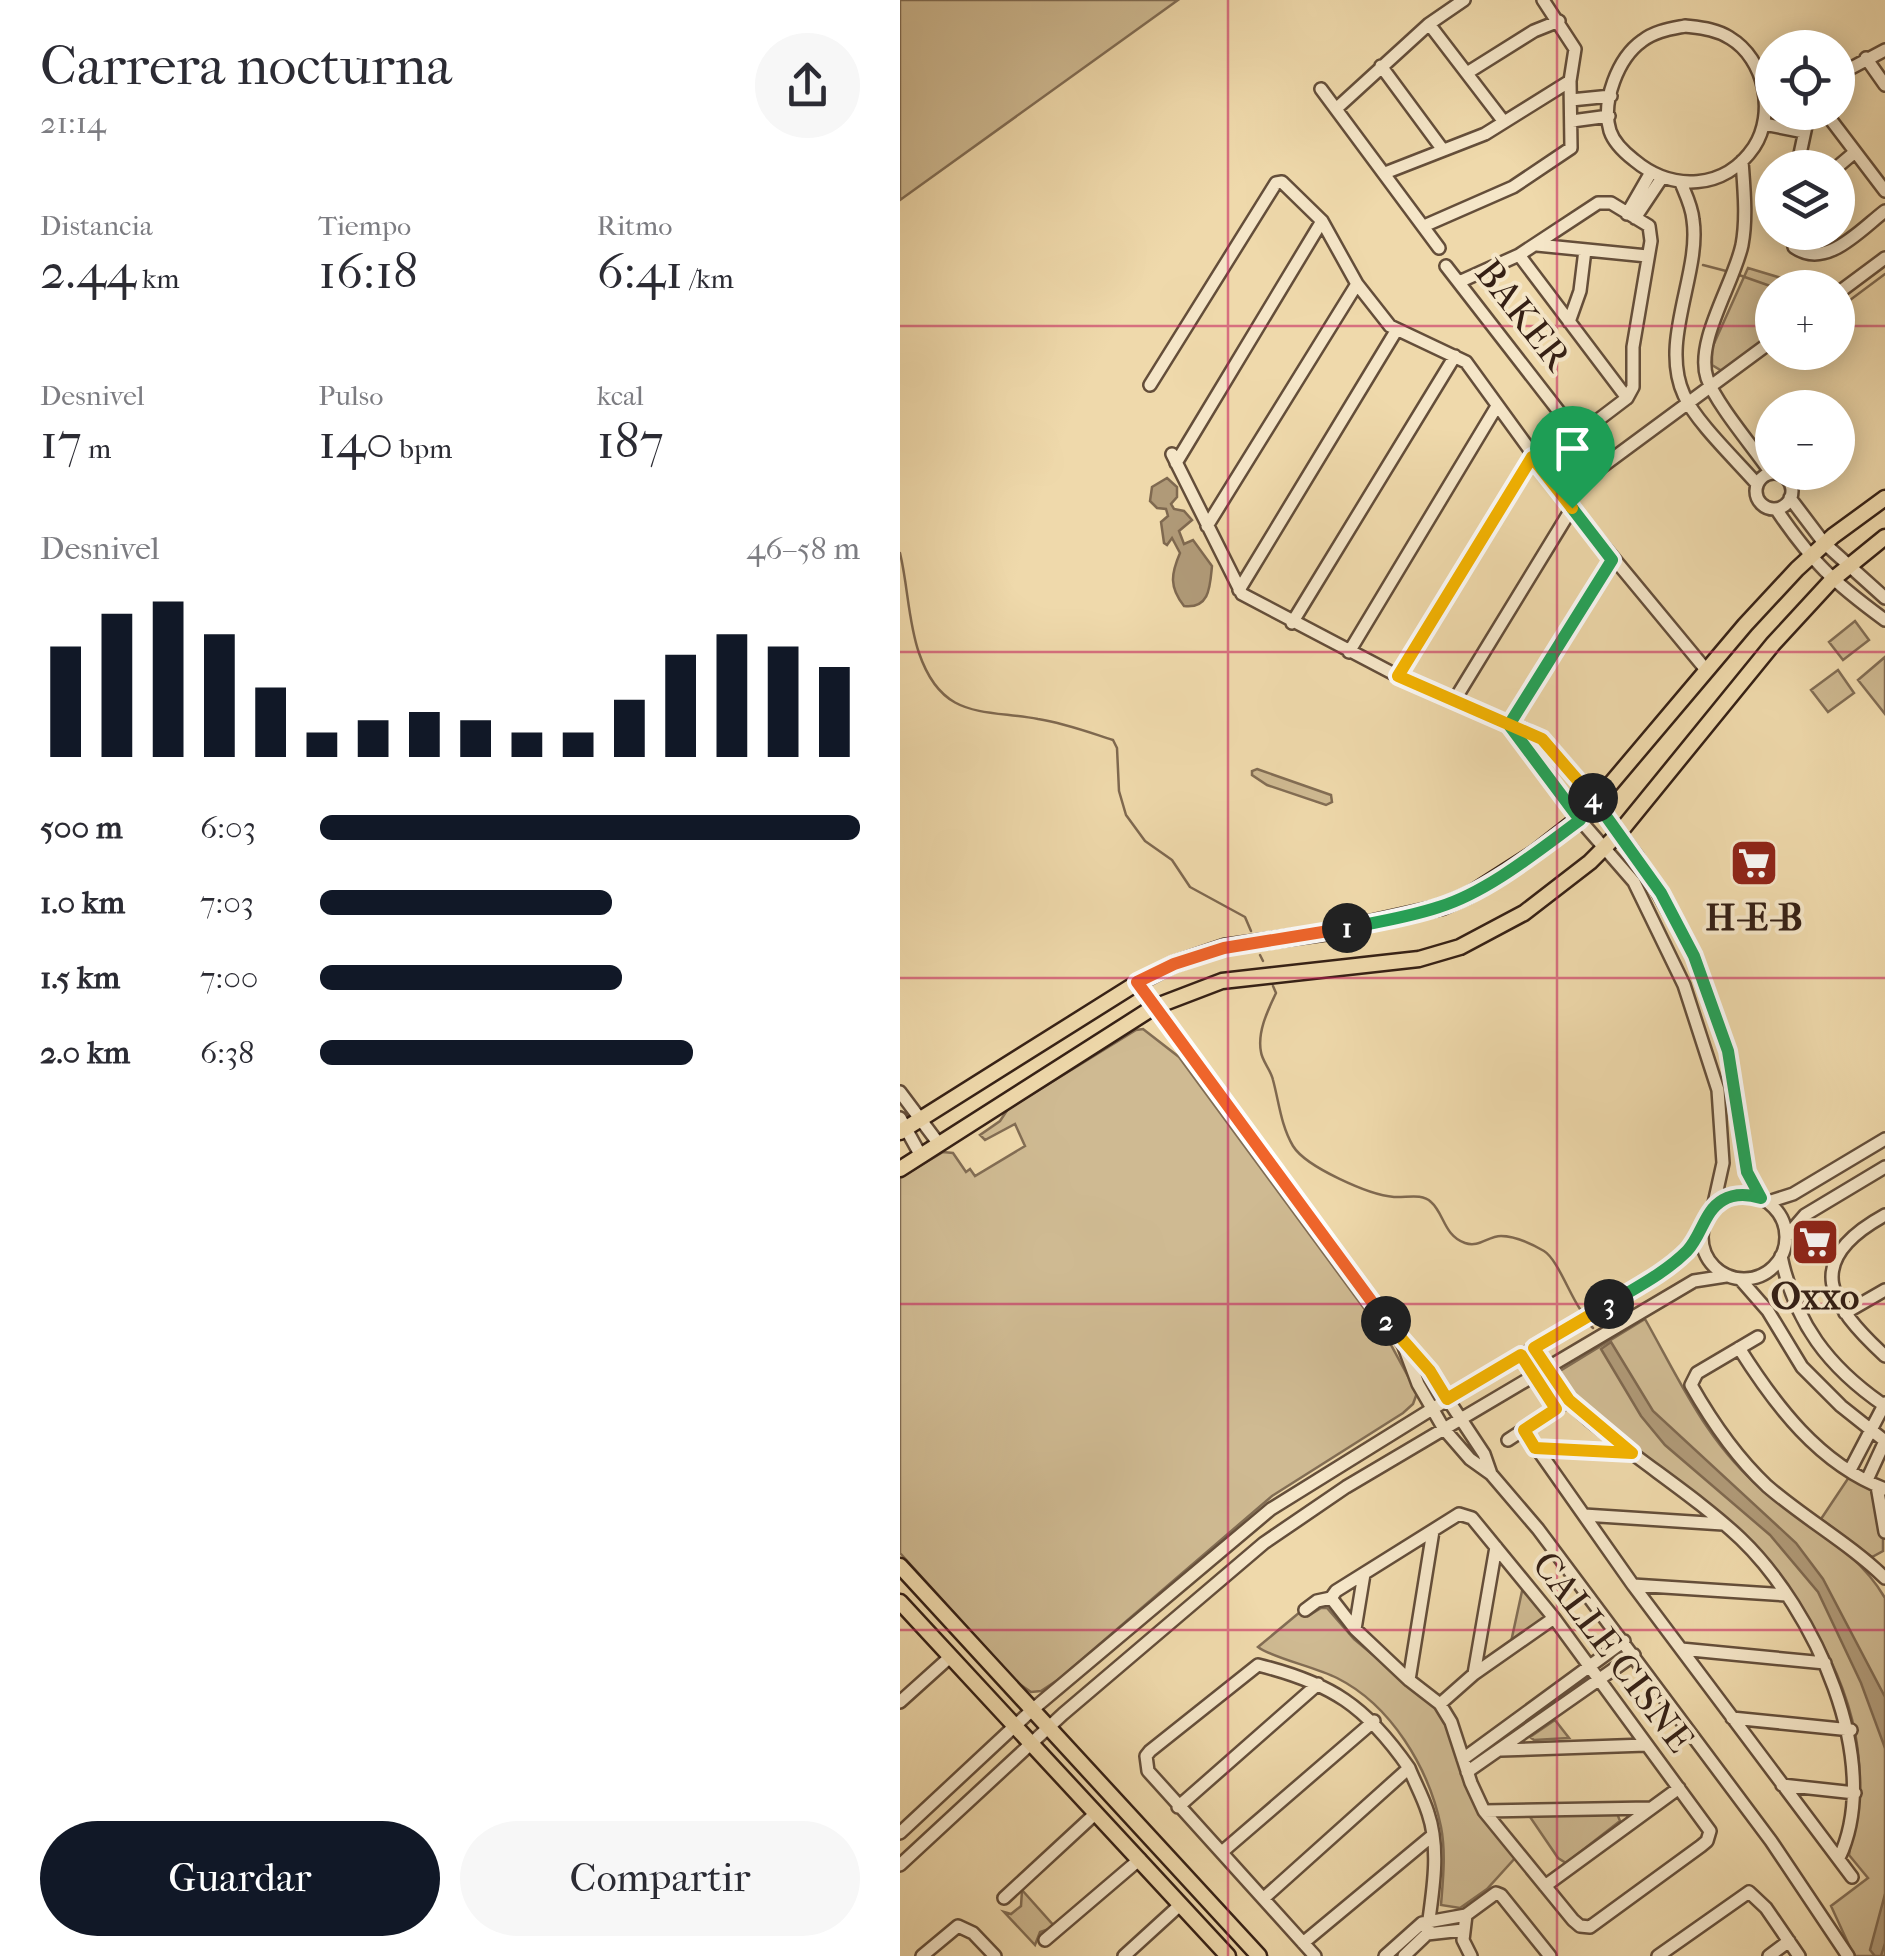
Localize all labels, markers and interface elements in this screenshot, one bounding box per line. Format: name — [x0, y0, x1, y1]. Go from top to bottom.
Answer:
map controls — [1755, 30, 1855, 490]
button: locate — [1755, 30, 1855, 130]
button: share — [755, 33, 860, 138]
text: Carrera nocturna — [40, 34, 452, 98]
text: 21:14 — [40, 104, 106, 141]
button: layers — [1755, 150, 1855, 250]
text: Distancia — [40, 209, 153, 242]
text: Tiempo — [318, 209, 411, 242]
text: Ritmo — [597, 209, 672, 242]
text: 2.44 — [40, 242, 136, 301]
text: 16:18 — [318, 242, 418, 301]
text: 6:41 — [597, 242, 683, 301]
street label: BAKER — [1466, 251, 1581, 380]
text: km — [136, 262, 180, 295]
text: /km — [683, 262, 734, 295]
button: + — [1755, 270, 1855, 370]
text: Desnivel — [40, 379, 145, 412]
text: Pulso — [318, 379, 383, 412]
text: kcal — [597, 379, 644, 412]
button: − — [1755, 390, 1855, 490]
pin — [1530, 406, 1615, 509]
text: 17 — [40, 412, 82, 471]
text: 140 — [318, 412, 393, 471]
text: 187 — [597, 412, 664, 471]
icon: arrive — [1545, 421, 1600, 476]
text: m — [82, 432, 111, 465]
text: bpm — [393, 432, 452, 465]
text: Desnivel — [40, 530, 160, 567]
text: 46–58 m — [746, 530, 860, 567]
pin: 4 — [1568, 773, 1618, 823]
text: 4 — [1585, 781, 1601, 814]
text: 500 m — [40, 809, 123, 846]
text: 6:03 — [200, 809, 256, 846]
supermarket icon: H-E-B — [1728, 837, 1780, 889]
text: 1.0 km — [40, 884, 125, 921]
text: 7:03 — [200, 884, 254, 921]
place label: H-E-B — [1705, 895, 1803, 940]
pin: 1 — [1322, 903, 1372, 953]
text: 1 — [1342, 911, 1352, 944]
text: 1.5 km — [40, 959, 120, 996]
text: 7:00 — [200, 959, 259, 996]
text: 2.0 km — [40, 1034, 130, 1071]
text: 6:38 — [200, 1034, 254, 1071]
supermarket icon: Oxxo — [1789, 1216, 1841, 1268]
place label: Oxxo — [1771, 1274, 1859, 1319]
pin: 3 — [1584, 1279, 1634, 1329]
text: 3 — [1603, 1287, 1615, 1320]
pin: 2 — [1361, 1296, 1411, 1346]
text: 2 — [1379, 1304, 1393, 1337]
street label: CALLE CISNE — [1523, 1543, 1703, 1761]
button: Guardar — [40, 1821, 440, 1936]
button: Compartir — [460, 1821, 860, 1936]

